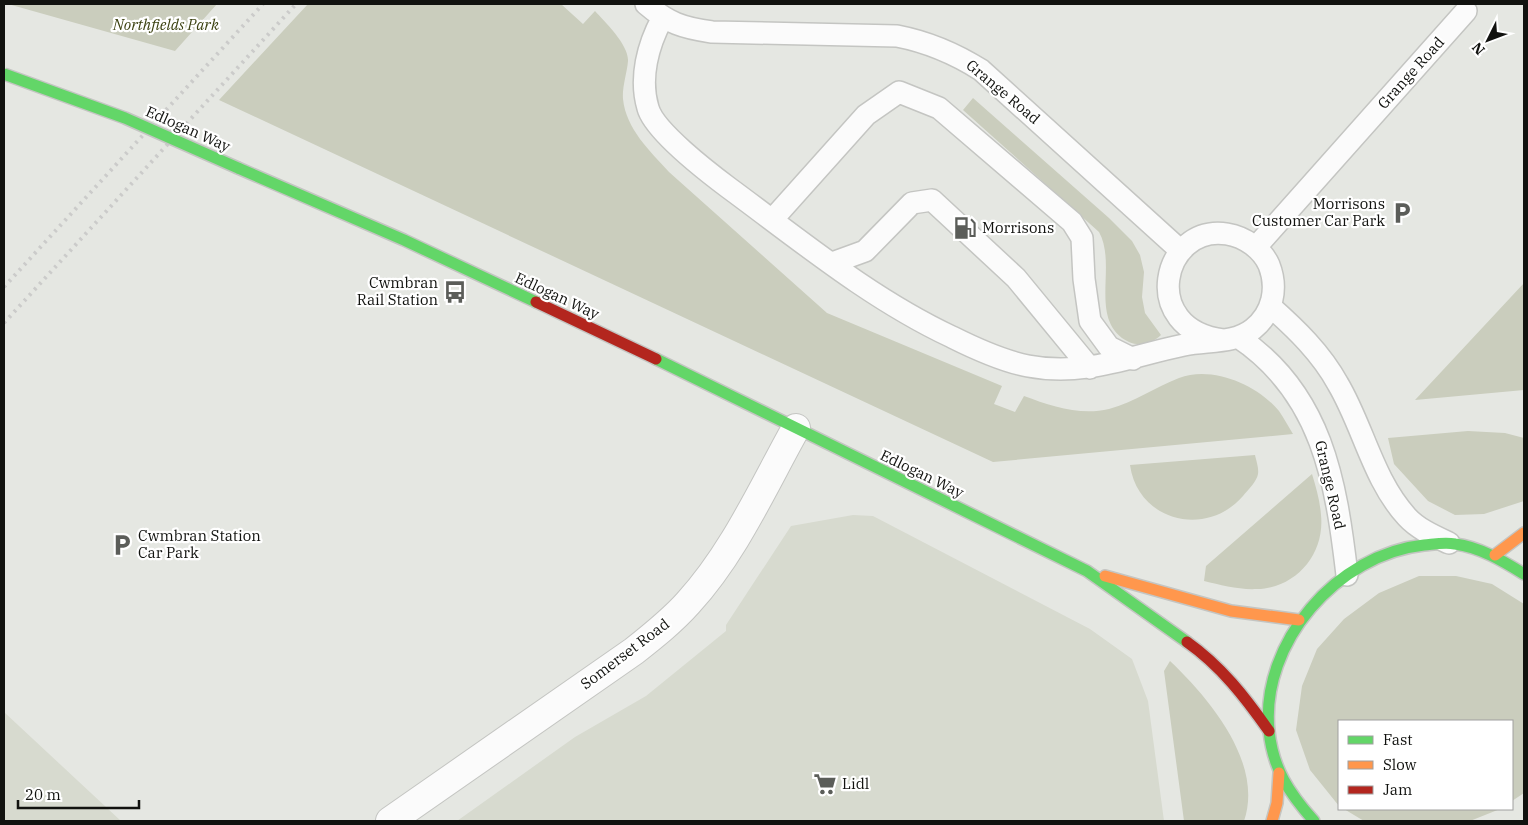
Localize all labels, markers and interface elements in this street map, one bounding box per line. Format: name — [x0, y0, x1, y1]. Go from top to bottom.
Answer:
park label: Northfields Park — [112, 15, 219, 34]
north arrow — [1463, 15, 1513, 65]
street label: Grange Road — [1373, 33, 1448, 113]
text: N — [1468, 39, 1489, 59]
street label: Grange Road — [963, 55, 1044, 128]
street label: Edlogan Way — [143, 101, 233, 156]
place label: Morrisons Customer Car Park — [1252, 194, 1385, 230]
parking icon: Morrisons Customer Car Park — [1389, 200, 1415, 226]
fuel station icon: Morrisons — [952, 215, 978, 241]
place label: Morrisons — [982, 218, 1054, 237]
street label: Edlogan Way — [512, 268, 602, 323]
place label: Cwmbran Rail Station — [357, 273, 438, 309]
bus stop icon: Cwmbran Rail Station — [442, 279, 468, 305]
street label: Grange Road — [1311, 439, 1350, 531]
street label: Edlogan Way — [877, 445, 967, 502]
place label: Cwmbran Station Car Park — [138, 526, 261, 562]
parking icon: Cwmbran Station Car Park — [109, 532, 135, 558]
street label: Somerset Road — [577, 614, 673, 693]
legend — [1338, 720, 1513, 810]
text: Fast — [1383, 730, 1413, 749]
text: Slow — [1383, 755, 1417, 774]
supermarket icon: Lidl — [812, 771, 838, 797]
place label: Lidl — [842, 774, 869, 793]
scale bar — [18, 778, 139, 810]
text: Jam — [1383, 780, 1412, 799]
text: 20 m — [25, 785, 61, 804]

